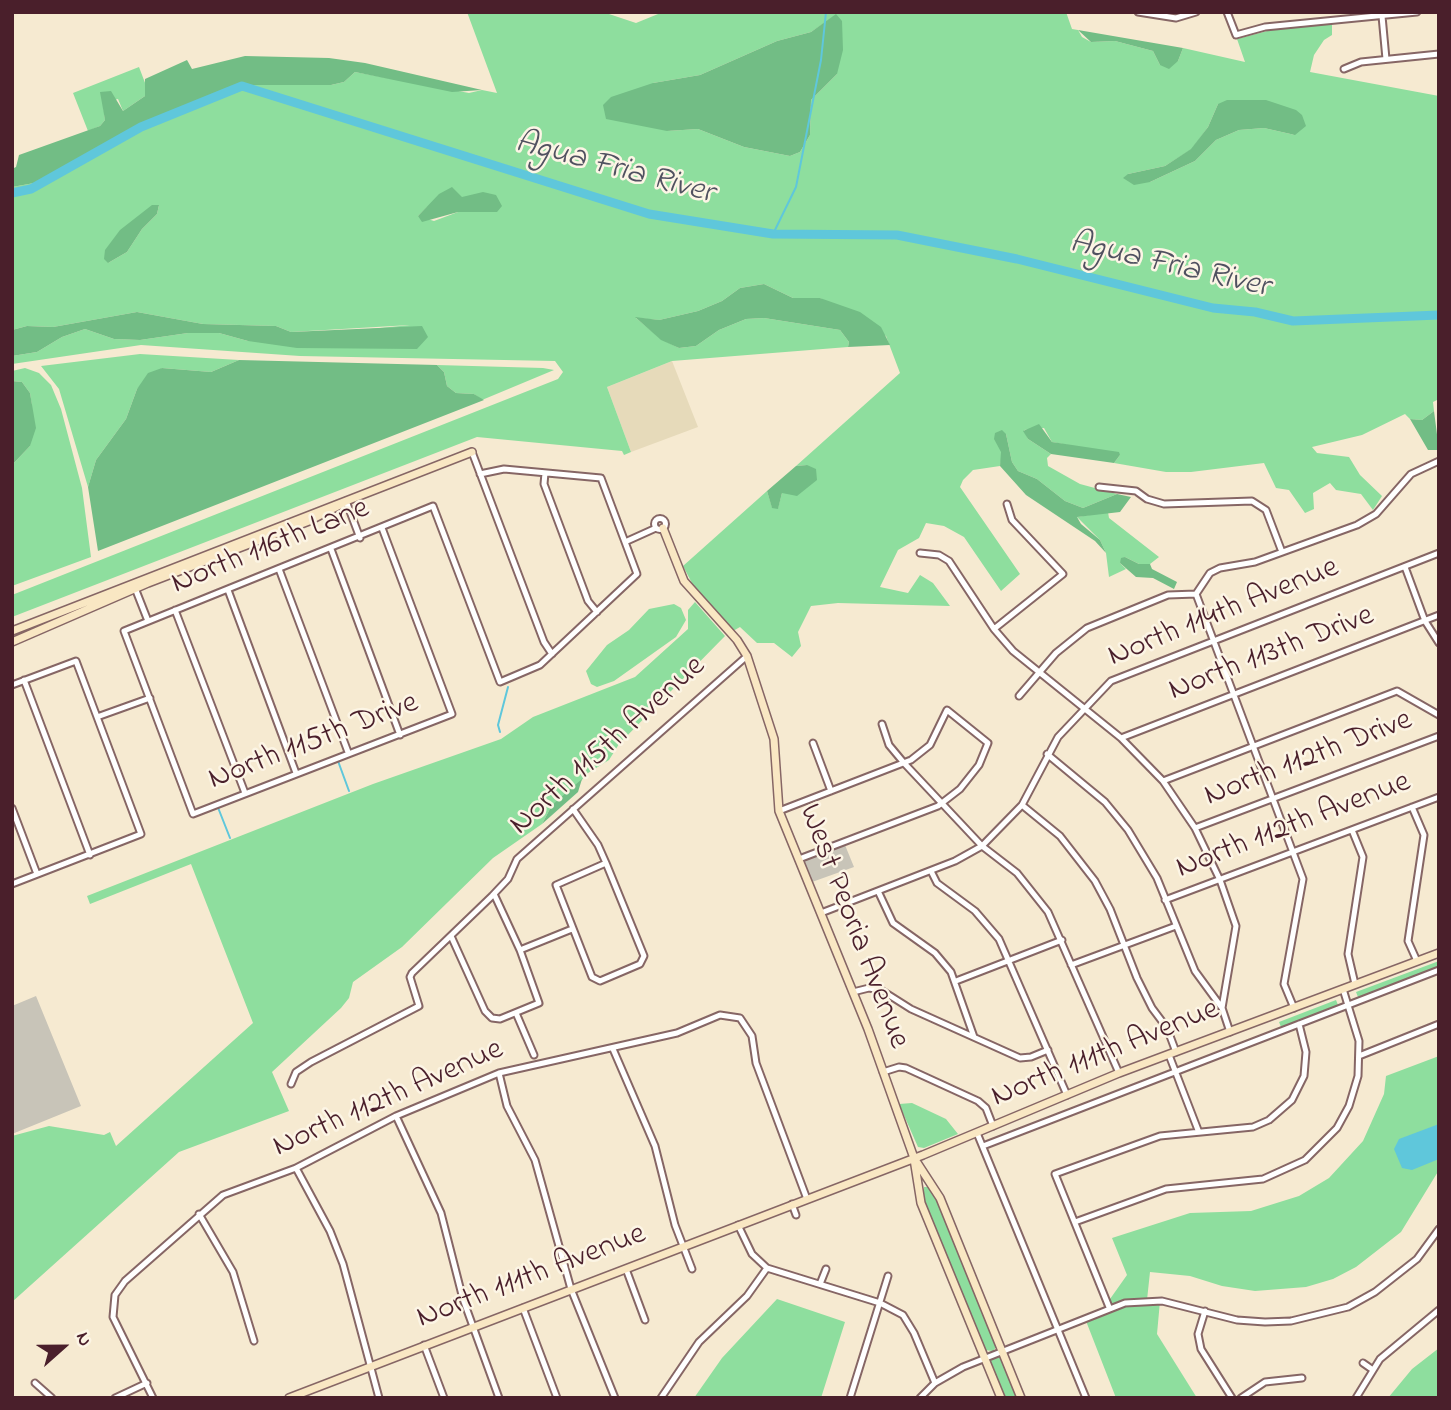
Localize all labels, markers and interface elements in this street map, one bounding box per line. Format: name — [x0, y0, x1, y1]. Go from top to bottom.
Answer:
water label: Agua Fria River — [510, 124, 718, 216]
water label: Agua Fria River — [1065, 225, 1273, 309]
street label: North 116th Lane — [167, 491, 375, 605]
street label: North 114th Avenue — [1103, 550, 1345, 678]
street label: North 113th Drive — [1164, 598, 1380, 712]
street label: North 115th Avenue — [503, 649, 715, 845]
street label: North 115th Drive — [204, 685, 424, 801]
street label: North 112th Drive — [1200, 703, 1418, 817]
street label: North 112th Avenue — [1171, 765, 1417, 889]
street label: West Peoria Avenue — [788, 800, 916, 1054]
street label: North 111th Avenue — [986, 992, 1226, 1118]
street label: North 112th Avenue — [268, 1032, 510, 1168]
street label: North 111th Avenue — [412, 1217, 652, 1339]
north arrow — [28, 1312, 98, 1382]
text: N — [68, 1328, 98, 1350]

